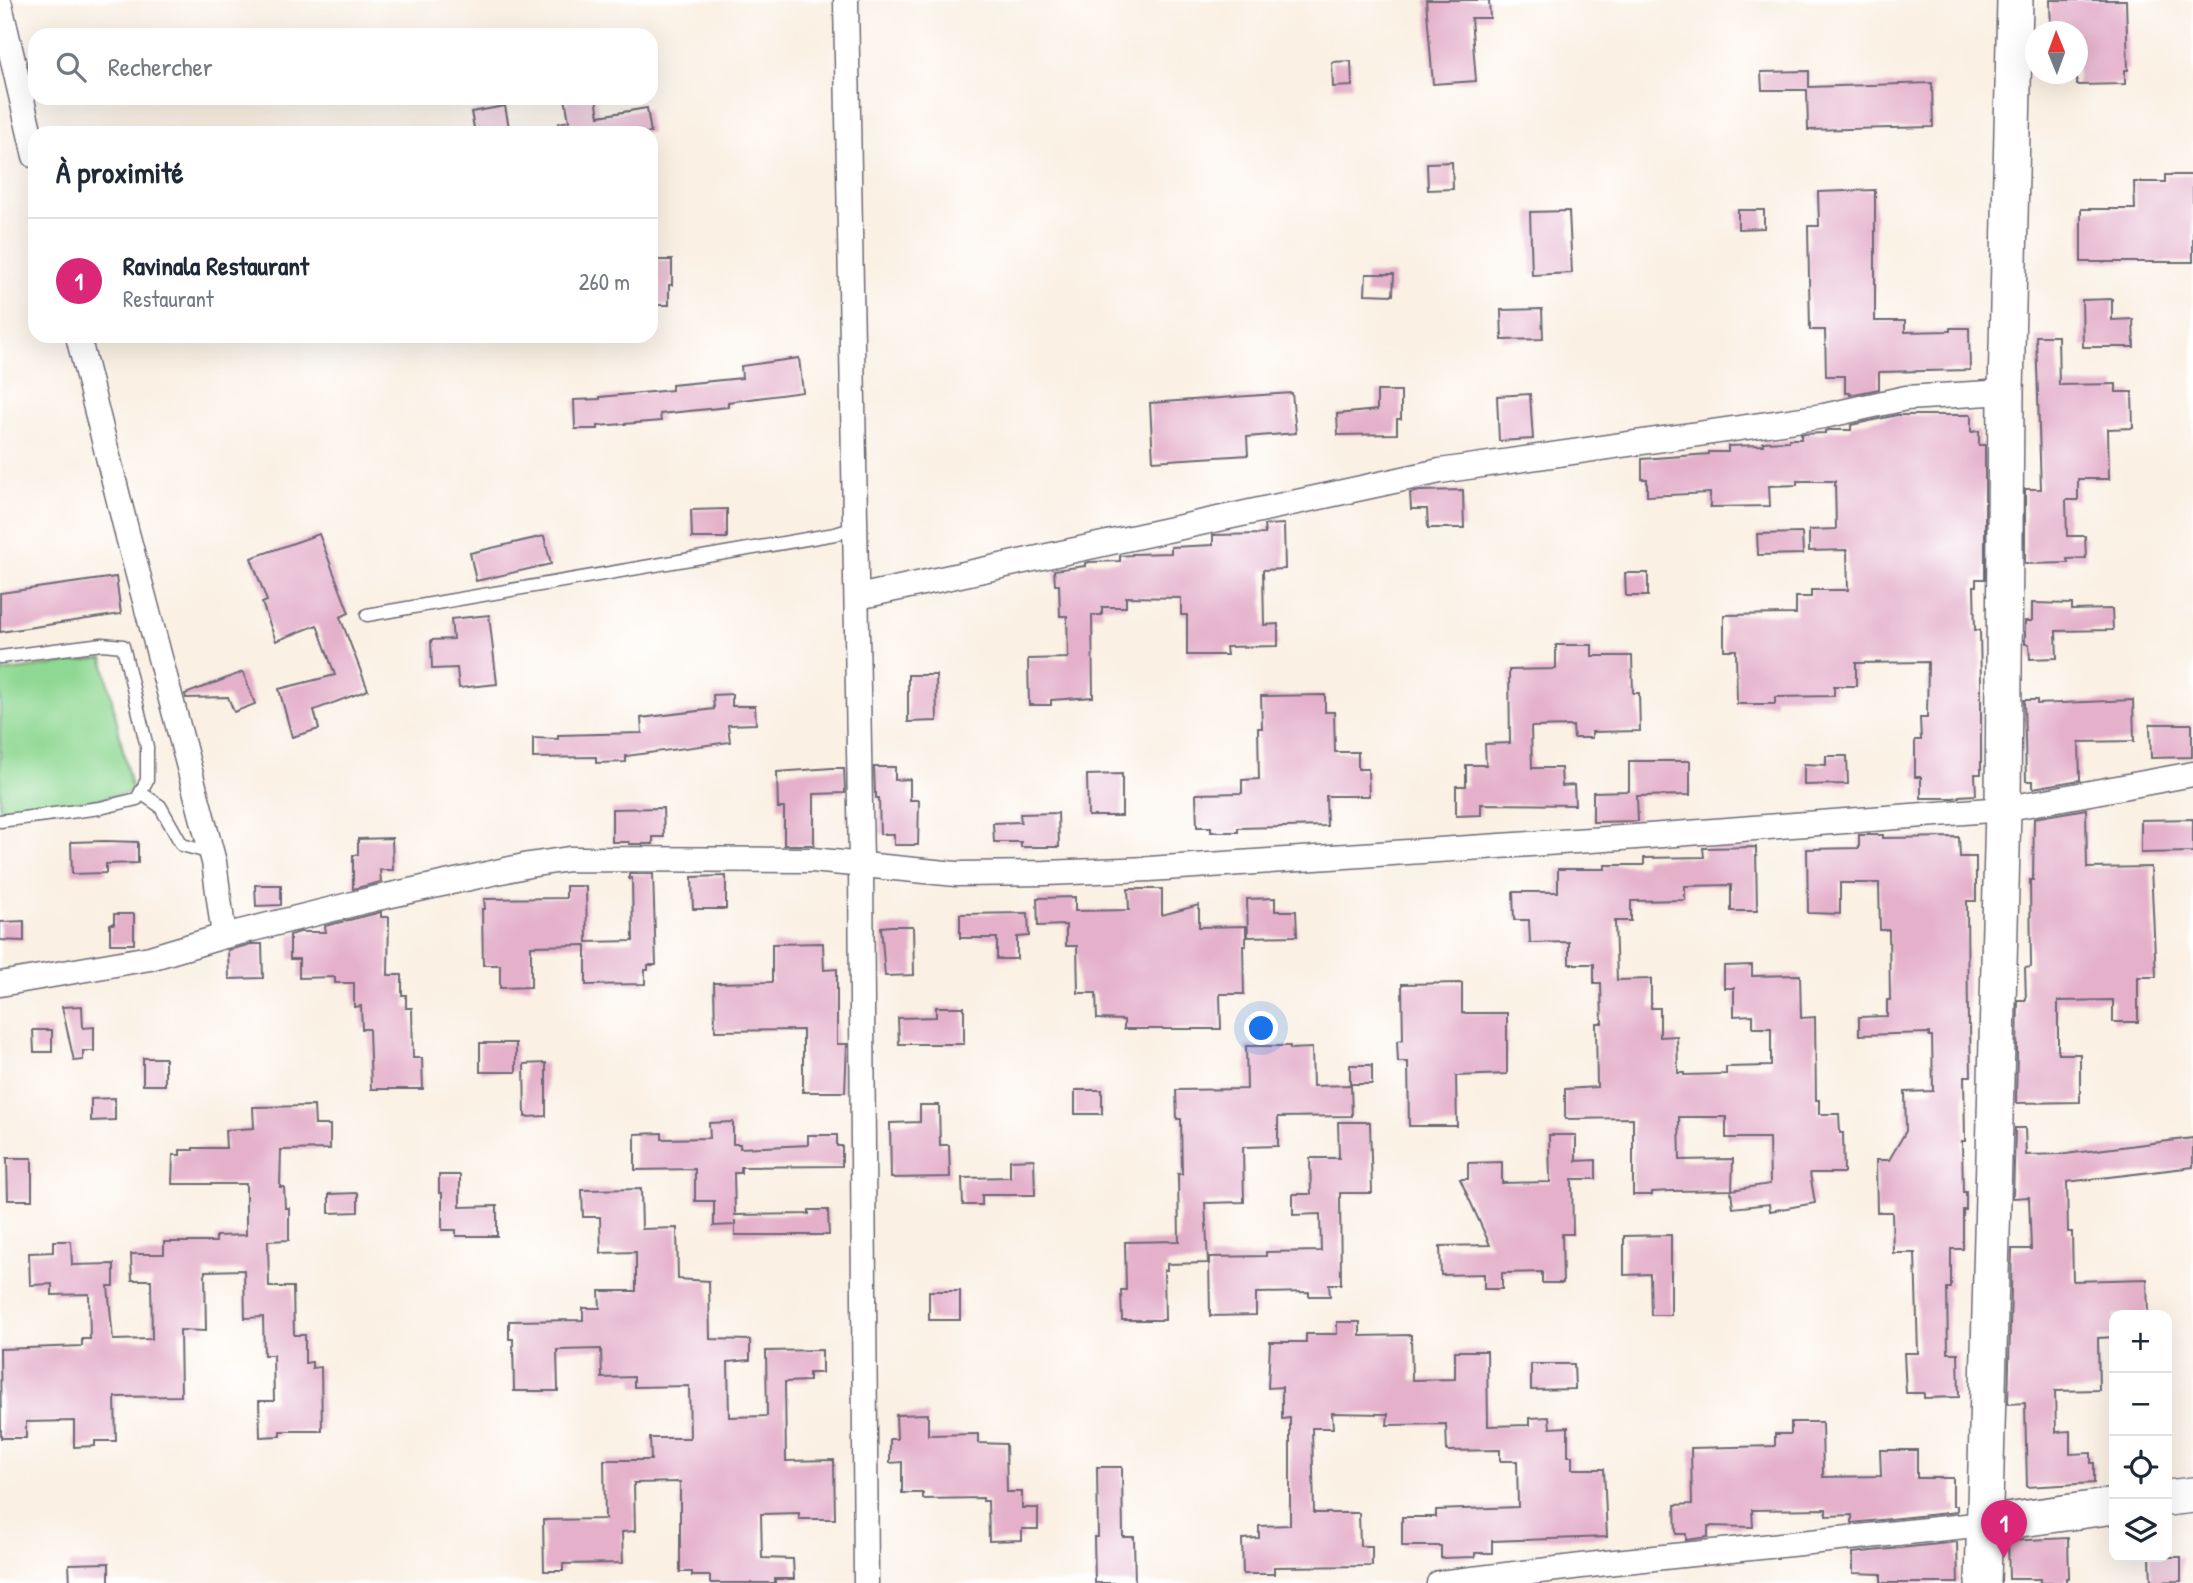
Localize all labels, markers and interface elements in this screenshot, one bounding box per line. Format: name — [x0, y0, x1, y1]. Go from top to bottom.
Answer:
north arrow — [2025, 21, 2088, 84]
search box — [28, 28, 658, 105]
icon: search — [52, 48, 90, 86]
text: Rechercher — [108, 49, 213, 84]
text: À proximité — [56, 152, 184, 192]
text: Ravinala Restaurant — [123, 248, 309, 283]
text: 1 — [75, 266, 83, 297]
text: 260 m — [579, 266, 630, 297]
text: Restaurant — [123, 283, 214, 314]
your location — [1244, 1011, 1278, 1045]
map controls — [2109, 1310, 2172, 1562]
button: + — [2109, 1310, 2172, 1373]
button: − — [2109, 1373, 2172, 1436]
button: locate — [2109, 1436, 2172, 1499]
button: layers — [2109, 1499, 2172, 1562]
pin: 1 — [1981, 1500, 2027, 1558]

